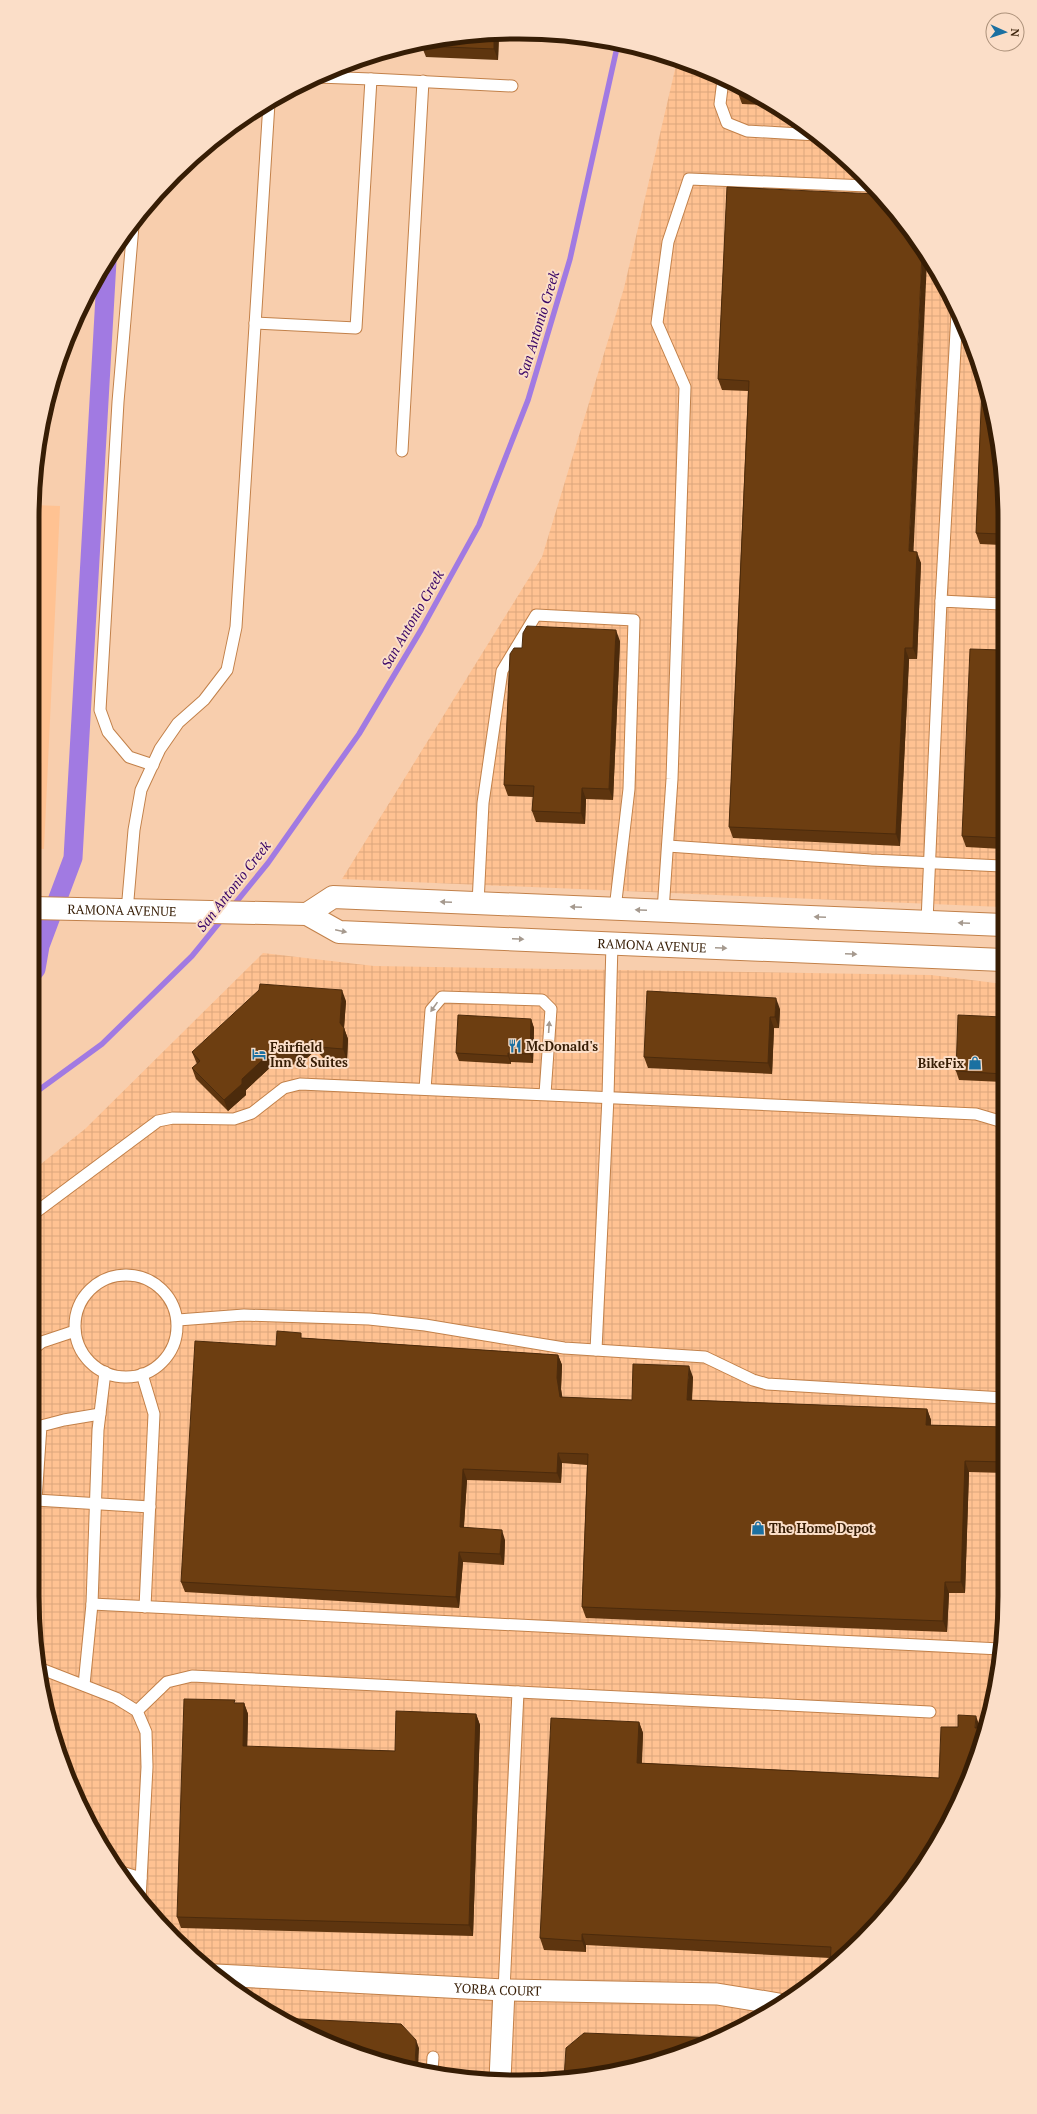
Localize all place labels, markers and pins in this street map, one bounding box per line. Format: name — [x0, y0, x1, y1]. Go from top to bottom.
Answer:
place label: McDonald's — [526, 1037, 598, 1055]
place label: Fairfield Inn & Suites — [270, 1038, 348, 1071]
restaurant icon: McDonald's — [507, 1038, 523, 1054]
hotel icon: Fairfield Inn & Suites — [251, 1046, 267, 1062]
place label: BikeFix — [918, 1054, 965, 1072]
shop icon: BikeFix — [967, 1055, 983, 1071]
place label: The Home Depot — [769, 1519, 875, 1537]
shop icon: The Home Depot — [750, 1520, 766, 1536]

